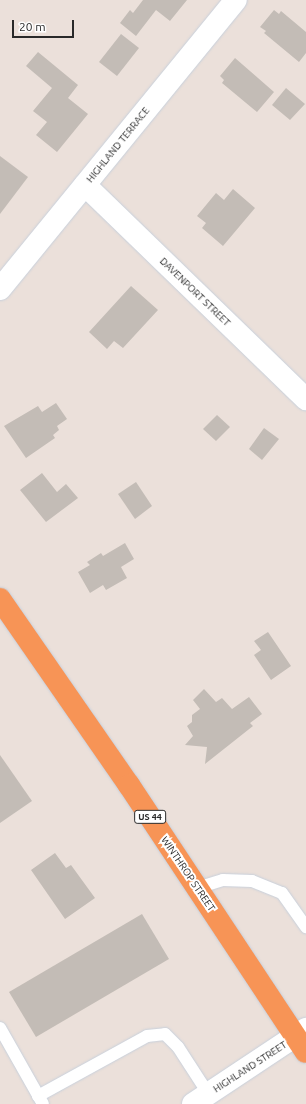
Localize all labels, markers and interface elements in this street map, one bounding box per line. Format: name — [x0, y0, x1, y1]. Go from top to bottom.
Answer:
scale bar — [14, 12, 76, 38]
text: 20 m — [19, 20, 46, 33]
street label: HIGHLAND TERRACE — [84, 105, 152, 185]
street label: DAVENPORT STREET — [157, 255, 233, 329]
road number: US 44 — [134, 810, 166, 824]
street label: WINTHROP STREET — [159, 834, 217, 914]
street label: HIGHLAND STREET — [211, 1039, 289, 1095]

